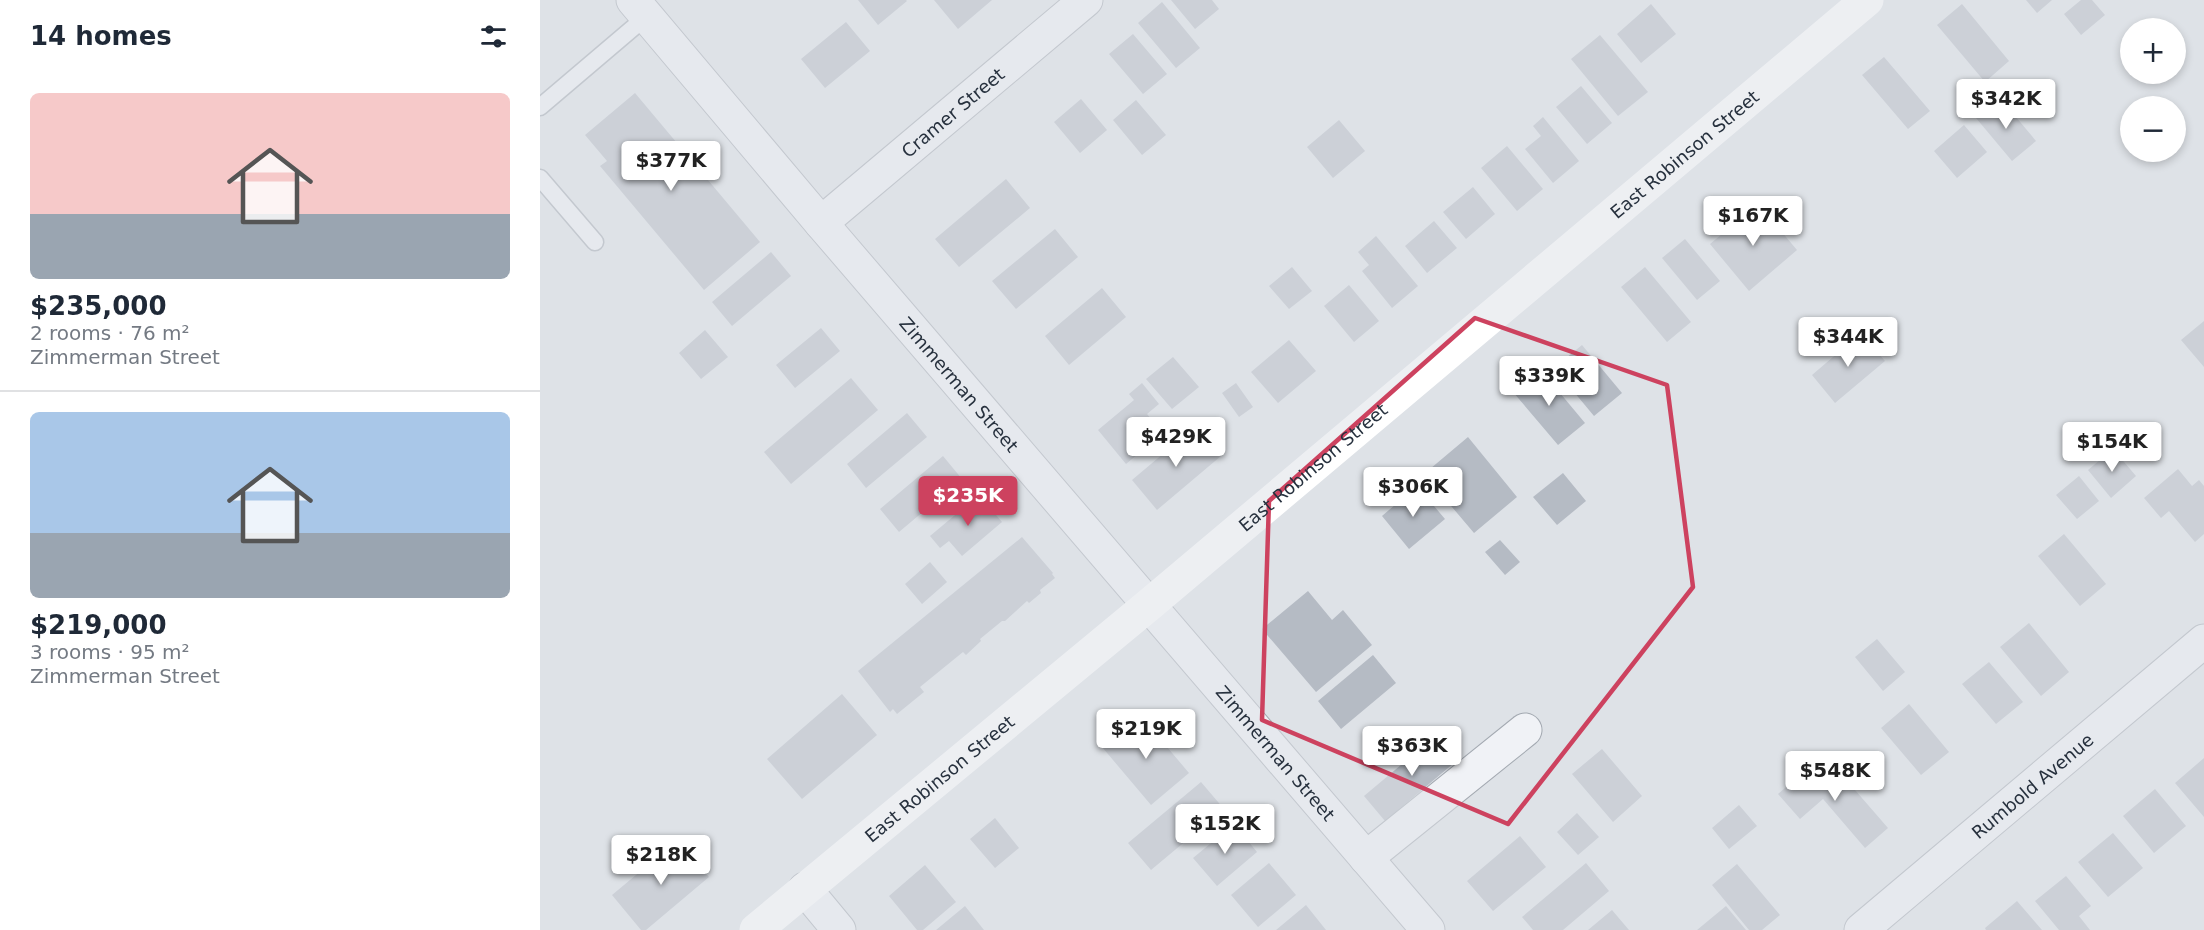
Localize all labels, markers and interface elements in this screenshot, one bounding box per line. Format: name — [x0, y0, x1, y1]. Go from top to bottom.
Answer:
map controls — [2120, 18, 2186, 162]
button: + — [2120, 18, 2186, 84]
icon: filters — [477, 20, 510, 53]
text: 14 homes — [30, 21, 172, 51]
street label: Cramer Street — [897, 63, 1008, 161]
pin: $342K — [1964, 79, 2048, 130]
street label: East Robinson Street — [1606, 85, 1763, 222]
text: $342K — [1970, 86, 2042, 110]
button: − — [2120, 96, 2186, 162]
icon: home — [216, 132, 324, 240]
pin: $377K — [629, 141, 713, 192]
text: $377K — [635, 148, 707, 172]
pin: $167K — [1711, 196, 1795, 247]
text: $167K — [1717, 203, 1789, 227]
text: $235,000 — [30, 291, 167, 321]
street label: Zimmerman Street — [896, 312, 1023, 456]
pin: $344K — [1806, 317, 1890, 368]
text: 2 rooms · 76 m² — [30, 321, 190, 345]
text: $344K — [1812, 324, 1884, 348]
text: Zimmerman Street — [30, 345, 220, 369]
pin: $339K — [1507, 356, 1591, 407]
text: $339K — [1513, 363, 1585, 387]
street label: East Robinson Street — [1234, 399, 1391, 535]
pin: $429K — [1134, 417, 1218, 468]
pin: $154K — [2070, 422, 2154, 473]
text: $429K — [1140, 424, 1212, 448]
text: $154K — [2076, 429, 2148, 453]
icon: home — [216, 451, 324, 559]
pin: $306K — [1371, 467, 1455, 518]
text: $306K — [1377, 474, 1449, 498]
pin: $235K — [926, 476, 1010, 527]
text: $235K — [932, 483, 1004, 507]
text: $219,000 — [30, 610, 167, 640]
text: 3 rooms · 95 m² — [30, 640, 190, 664]
text: Zimmerman Street — [30, 664, 220, 688]
street label: Zimmerman Street — [1212, 681, 1340, 825]
pin: $219K — [1104, 709, 1188, 760]
street label: East Robinson Street — [860, 710, 1018, 846]
text: $219K — [1110, 716, 1182, 740]
pin: $363K — [1370, 726, 1454, 777]
street label: Rumbold Avenue — [1967, 729, 2097, 843]
text: $363K — [1376, 733, 1448, 757]
pin: $548K — [1793, 751, 1877, 802]
text: $548K — [1799, 758, 1871, 782]
pin: $152K — [1183, 804, 1267, 855]
text: $152K — [1189, 811, 1261, 835]
pin: $218K — [619, 835, 703, 886]
text: $218K — [625, 842, 697, 866]

